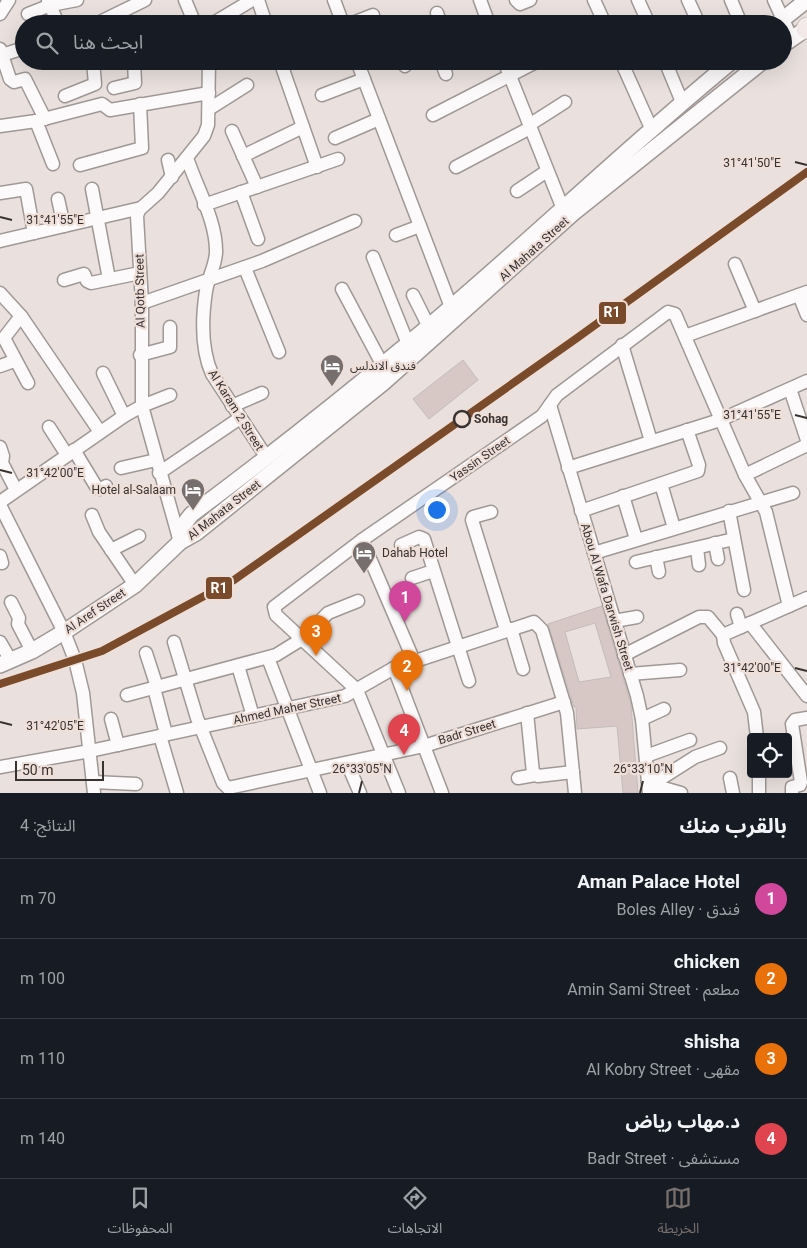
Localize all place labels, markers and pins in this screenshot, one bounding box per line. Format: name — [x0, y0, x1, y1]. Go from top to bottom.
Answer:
hotel icon: فندق الاندلس — [319, 353, 345, 387]
place label: فندق الاندلس — [350, 359, 416, 373]
marker: Sohag — [453, 410, 471, 428]
place label: Sohag — [474, 412, 508, 426]
hotel icon: Hotel al-Salaam — [180, 477, 206, 511]
place label: Hotel al-Salaam — [92, 483, 176, 497]
hotel icon: Dahab Hotel — [351, 540, 377, 574]
place label: Dahab Hotel — [382, 546, 448, 560]
pin: 1 — [389, 581, 421, 622]
pin: 3 — [300, 615, 332, 656]
pin: 2 — [391, 650, 423, 691]
pin: 4 — [388, 714, 420, 755]

